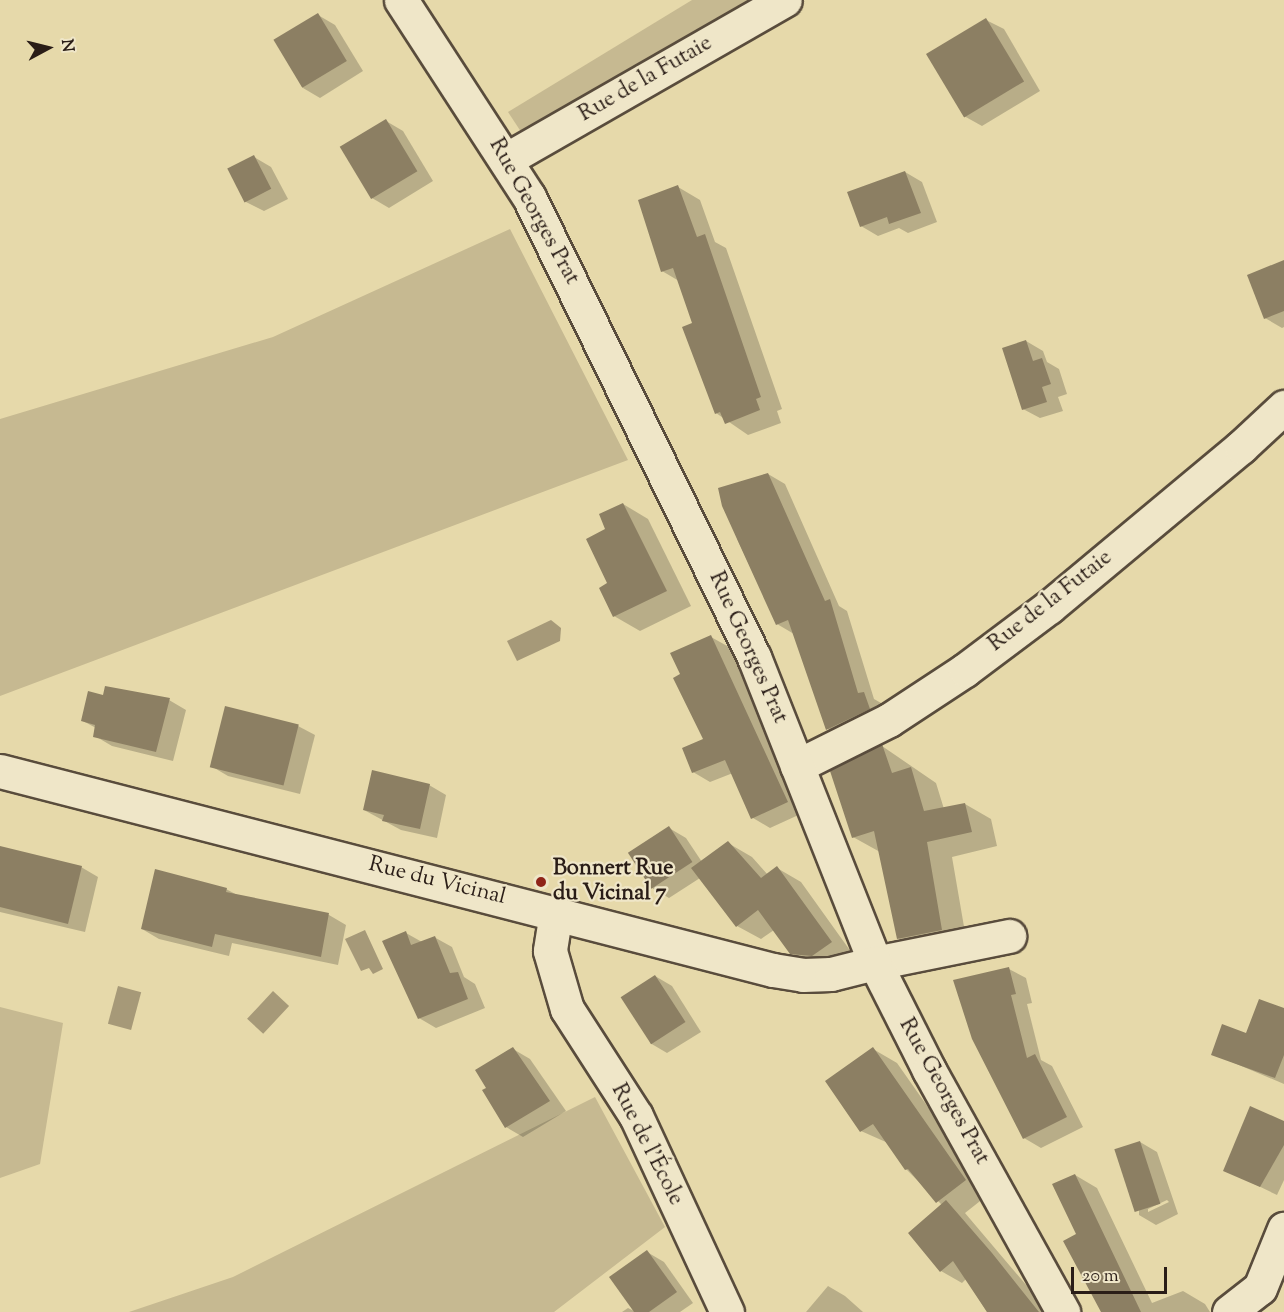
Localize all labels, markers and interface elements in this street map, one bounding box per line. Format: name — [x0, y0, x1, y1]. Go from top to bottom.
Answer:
north arrow — [18, 18, 78, 78]
street label: Rue de la Futaie — [575, 31, 717, 129]
text: N — [54, 38, 79, 53]
street label: Rue Georges Prat — [482, 134, 584, 290]
street label: Rue de la Futaie — [984, 546, 1118, 658]
street label: Rue Georges Prat — [702, 568, 792, 728]
street label: Rue du Vicinal — [366, 852, 508, 912]
place label: Bonnert Rue du Vicinal 7 — [553, 856, 673, 908]
marker: Bonnert Rue du Vicinal 7 — [534, 875, 548, 889]
street label: Rue Georges Prat — [892, 1014, 994, 1170]
street label: Rue de l'École — [604, 1080, 688, 1210]
scale bar — [1074, 1255, 1170, 1293]
text: 20 m — [1082, 1264, 1119, 1290]

